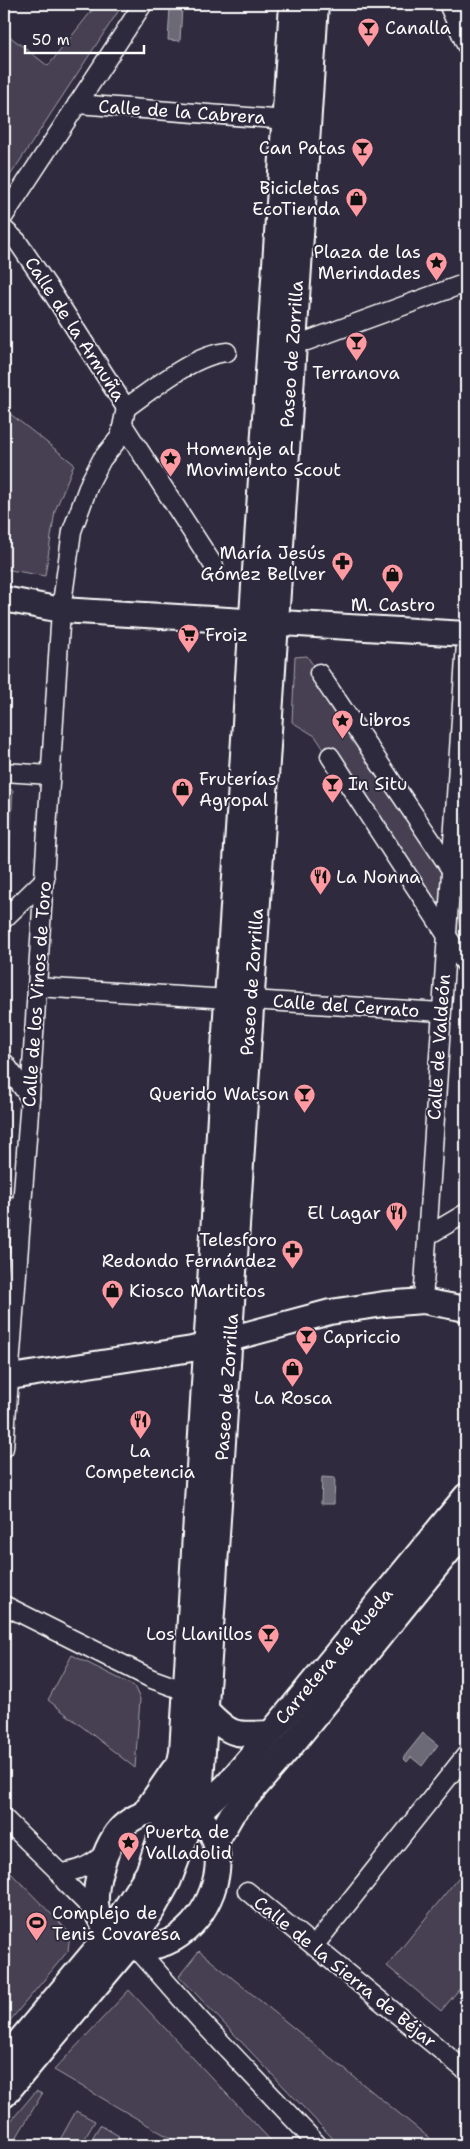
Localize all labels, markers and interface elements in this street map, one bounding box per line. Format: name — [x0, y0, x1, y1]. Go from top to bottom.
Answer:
bar icon: Canalla — [357, 16, 381, 47]
place label: Canalla — [385, 16, 451, 40]
scale bar — [25, 22, 144, 54]
text: 50 m — [32, 30, 70, 50]
street label: Calle de la Cabrera — [98, 94, 266, 130]
place label: Can Patas — [259, 136, 346, 160]
bar icon: Can Patas — [350, 136, 374, 167]
place label: Bicicletas EcoTienda — [252, 176, 340, 221]
shop icon: Bicicletas EcoTienda — [344, 186, 368, 217]
place label: Plaza de las Merindades — [313, 240, 421, 285]
place icon: Plaza de las Merindades — [425, 250, 449, 281]
street label: Calle de la Armuña — [19, 252, 131, 406]
street label: Paseo de Zorrilla — [275, 280, 309, 428]
bar icon: Terranova — [344, 331, 368, 362]
place label: Terranova — [312, 361, 400, 385]
place label: Homenaje al Movimiento Scout — [186, 437, 341, 482]
place icon: Homenaje al Movimiento Scout — [158, 447, 182, 478]
place label: María Jesús Gómez Bellver — [201, 541, 326, 586]
pharmacy icon: María Jesús Gómez Bellver — [330, 551, 354, 582]
shop icon: M. Castro — [381, 563, 405, 594]
place label: M. Castro — [351, 593, 435, 617]
supermarket icon: Froiz — [177, 623, 201, 654]
place label: Froiz — [205, 623, 248, 647]
place icon: Libros — [331, 708, 355, 739]
place label: Libros — [359, 708, 411, 732]
place label: Fruterías Agropal — [199, 767, 277, 812]
bar icon: In Situ — [320, 772, 344, 803]
place label: In Situ — [348, 772, 407, 796]
shop icon: Fruterías Agropal — [171, 777, 195, 808]
restaurant icon: La Nonna — [308, 865, 332, 896]
place label: La Nonna — [336, 865, 421, 889]
street label: Calle de los Vinos de Toro — [17, 880, 57, 1108]
street label: Paseo de Zorrilla — [235, 908, 269, 1056]
street label: Calle de Valdeón — [422, 973, 456, 1121]
street label: Calle del Cerrato — [272, 989, 420, 1023]
place label: Querido Watson — [149, 1082, 289, 1106]
bar icon: Querido Watson — [293, 1082, 317, 1113]
place label: El Lagar — [307, 1201, 381, 1225]
restaurant icon: El Lagar — [385, 1201, 409, 1232]
place label: Telesforo Redondo Fernández — [102, 1228, 277, 1273]
pharmacy icon: Telesforo Redondo Fernández — [281, 1238, 305, 1269]
shop icon: Kiosco Martitos — [101, 1279, 125, 1310]
place label: Kiosco Martitos — [129, 1279, 266, 1303]
street label: Paseo de Zorrilla — [210, 1313, 244, 1461]
bar icon: Capriccio — [295, 1325, 319, 1356]
place label: Capriccio — [323, 1325, 401, 1349]
shop icon: La Rosca — [281, 1356, 305, 1387]
place label: La Rosca — [254, 1386, 332, 1410]
restaurant icon: La Competencia — [128, 1409, 152, 1440]
place label: La Competencia — [85, 1439, 195, 1484]
street label: Carretera de Rueda — [270, 1583, 398, 1729]
place label: Los Llanillos — [146, 1622, 253, 1646]
bar icon: Los Llanillos — [257, 1622, 281, 1653]
place label: Puerta de Valladolid — [145, 1820, 232, 1865]
place icon: Puerta de Valladolid — [117, 1830, 141, 1861]
street label: Calle de la Sierra de Béjar — [249, 1891, 441, 2053]
place label: Complejo de Tenis Covaresa — [52, 1901, 180, 1946]
sports icon: Complejo de Tenis Covaresa — [24, 1911, 48, 1942]

